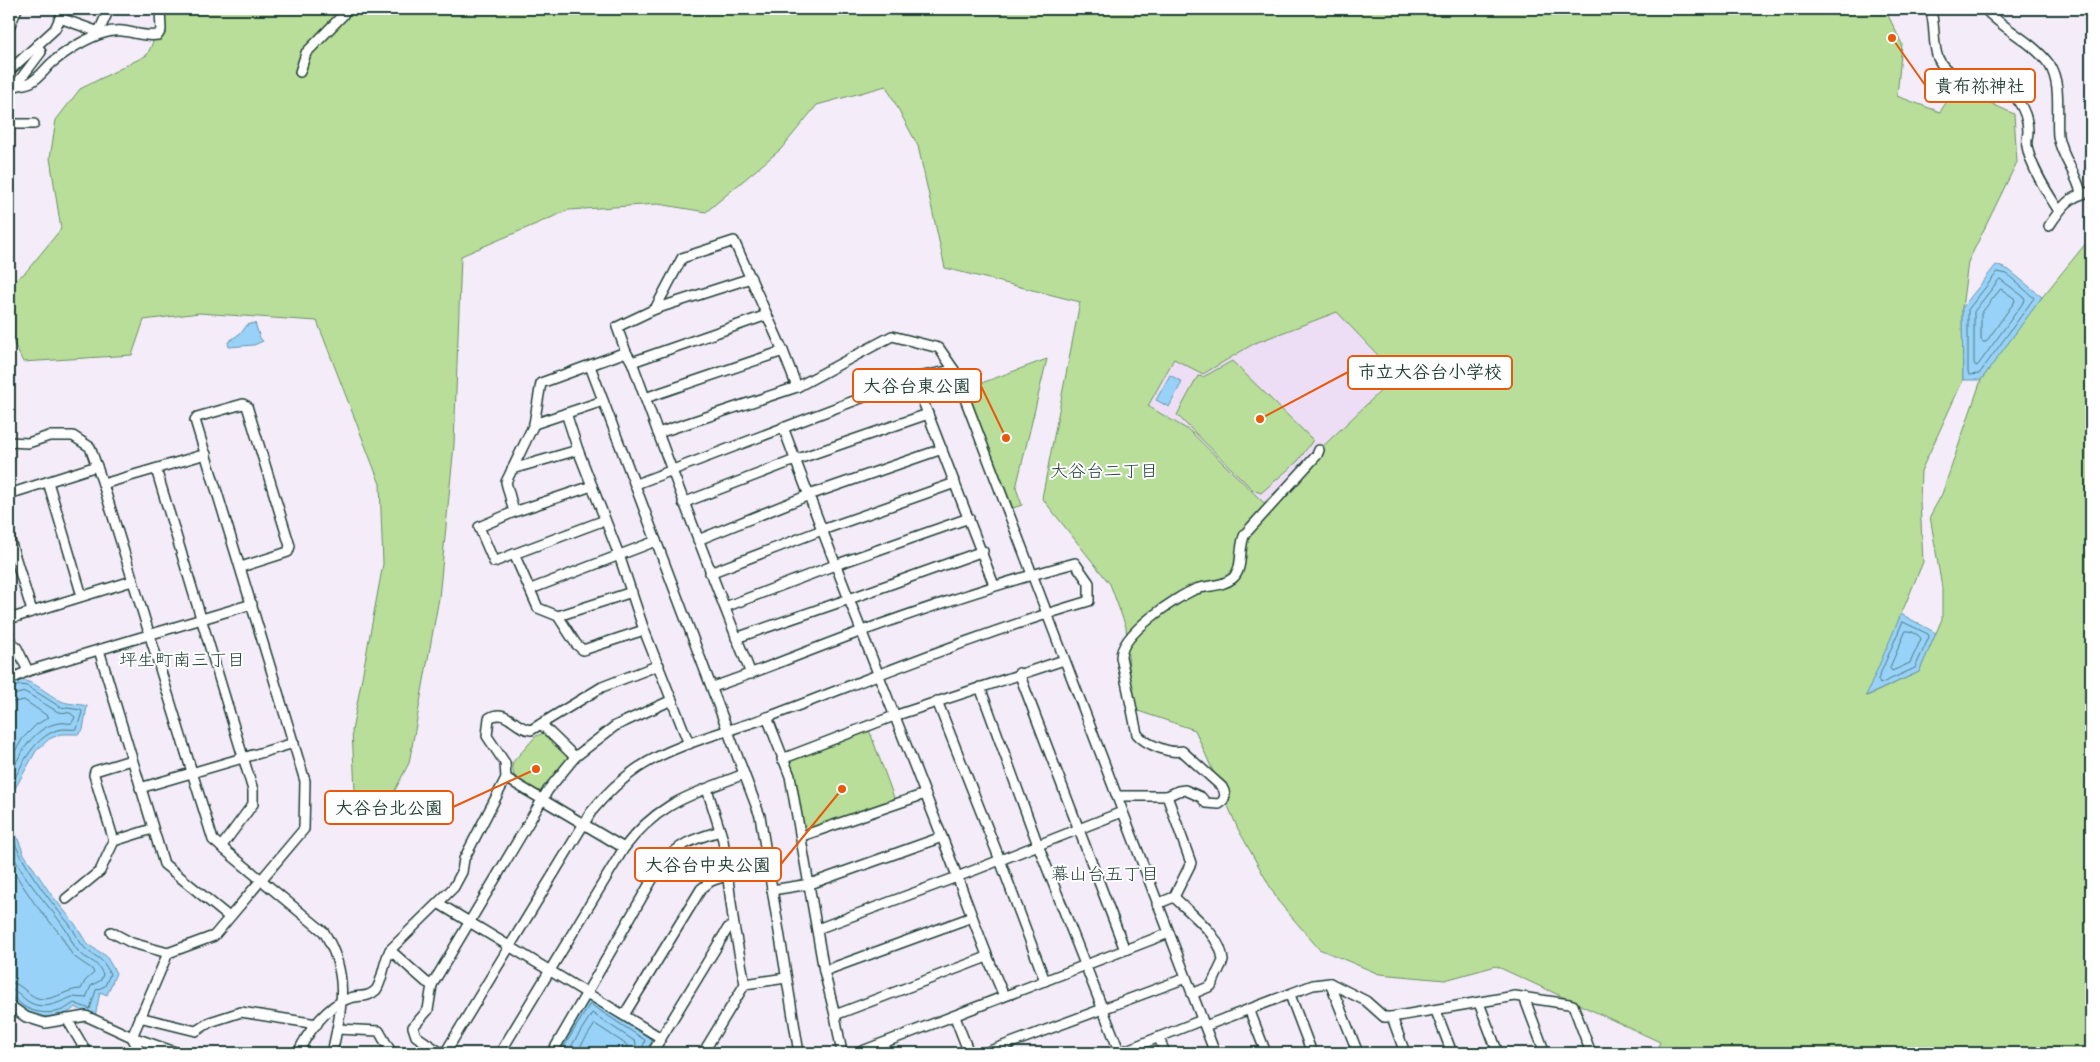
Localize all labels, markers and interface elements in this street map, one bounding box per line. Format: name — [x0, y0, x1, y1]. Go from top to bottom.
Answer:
callout: 貴布祢神社 — [1925, 69, 2035, 102]
text: 貴布祢神社 — [1935, 70, 2025, 102]
callout: 市立大谷台小学校 — [1348, 356, 1512, 389]
text: 市立大谷台小学校 — [1358, 356, 1502, 388]
callout: 大谷台東公園 — [853, 369, 981, 402]
text: 大谷台東公園 — [863, 370, 971, 402]
district label: 大谷台二丁目 — [1050, 455, 1158, 487]
district label: 坪生町南三丁目 — [119, 644, 245, 676]
callout: 大谷台北公園 — [325, 791, 453, 824]
text: 大谷台北公園 — [335, 792, 443, 824]
callout: 大谷台中央公園 — [635, 848, 781, 881]
text: 大谷台中央公園 — [645, 849, 771, 881]
district label: 幕山台五丁目 — [1051, 858, 1159, 890]

